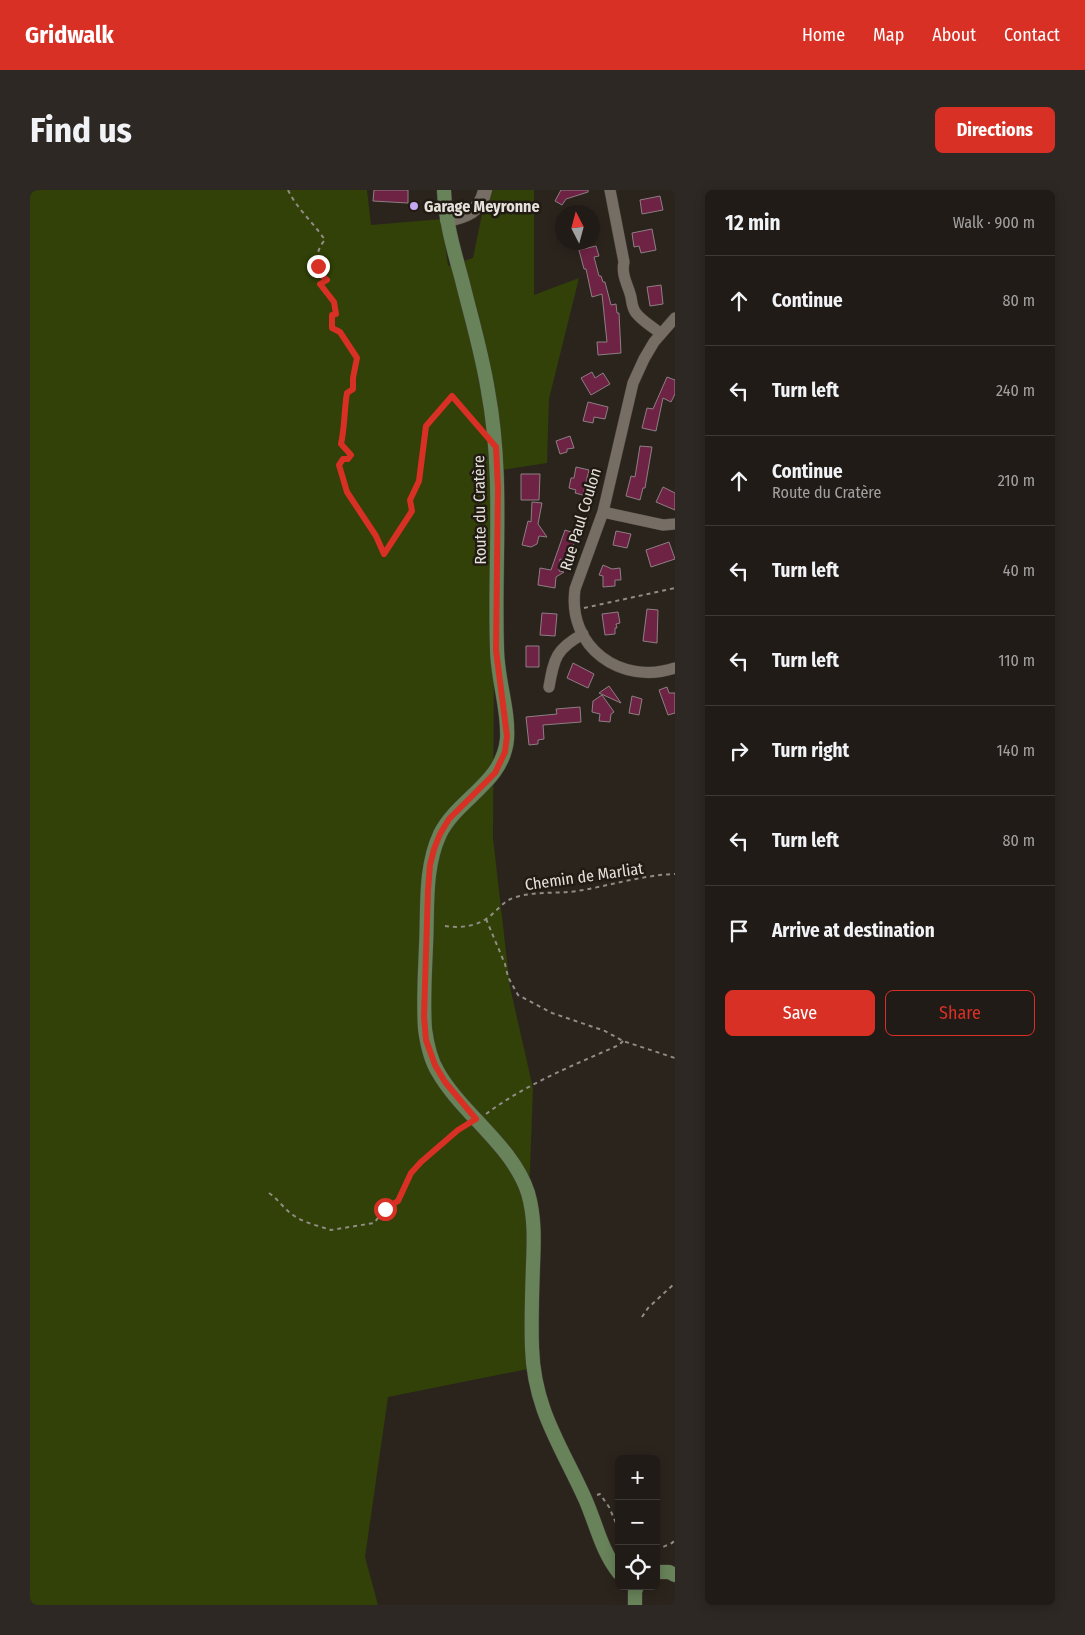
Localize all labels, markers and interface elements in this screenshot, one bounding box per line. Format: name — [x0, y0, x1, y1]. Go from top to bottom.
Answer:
text: Gridwalk — [25, 21, 114, 49]
text: Home — [802, 24, 845, 46]
text: Map — [873, 24, 904, 46]
text: About — [932, 24, 976, 46]
text: Contact — [1004, 24, 1060, 46]
button: Directions — [935, 107, 1055, 153]
text: Find us — [30, 109, 132, 151]
place label: Garage Meyronne — [424, 197, 540, 216]
marker: Garage Meyronne — [408, 200, 420, 212]
north arrow — [555, 205, 600, 250]
text: 12 min — [725, 210, 780, 236]
text: Walk · 900 m — [953, 213, 1035, 232]
route end — [307, 255, 330, 278]
icon: ahead — [725, 287, 753, 315]
text: Continue — [772, 289, 843, 312]
text: 80 m — [1003, 291, 1035, 310]
icon: left — [725, 377, 753, 405]
text: Turn left — [772, 379, 839, 402]
text: 240 m — [996, 381, 1035, 400]
street label: Route du Cratère — [469, 455, 490, 565]
text: Continue — [772, 460, 843, 483]
street label: Rue Paul Coulon — [556, 466, 605, 573]
icon: ahead — [725, 467, 753, 495]
text: 210 m — [998, 471, 1035, 490]
text: Route du Cratère — [772, 483, 881, 502]
icon: left — [725, 557, 753, 585]
text: Turn left — [772, 559, 839, 582]
text: 40 m — [1003, 561, 1035, 580]
icon: left — [725, 647, 753, 675]
text: Turn left — [772, 649, 839, 672]
text: 110 m — [998, 651, 1035, 670]
icon: right — [725, 737, 753, 765]
text: Turn right — [772, 739, 849, 762]
text: 140 m — [997, 741, 1035, 760]
icon: left — [725, 827, 753, 855]
text: Turn left — [772, 829, 839, 852]
text: 80 m — [1003, 831, 1035, 850]
street label: Chemin de Marliat — [524, 859, 645, 894]
icon: arrive — [725, 917, 753, 945]
text: Arrive at destination — [772, 919, 935, 942]
button: Save — [725, 990, 875, 1036]
button: Share — [885, 990, 1035, 1036]
route start — [374, 1198, 397, 1221]
map controls — [615, 1455, 660, 1590]
button: + — [615, 1455, 660, 1500]
button: − — [615, 1500, 660, 1545]
button: locate — [615, 1545, 660, 1590]

